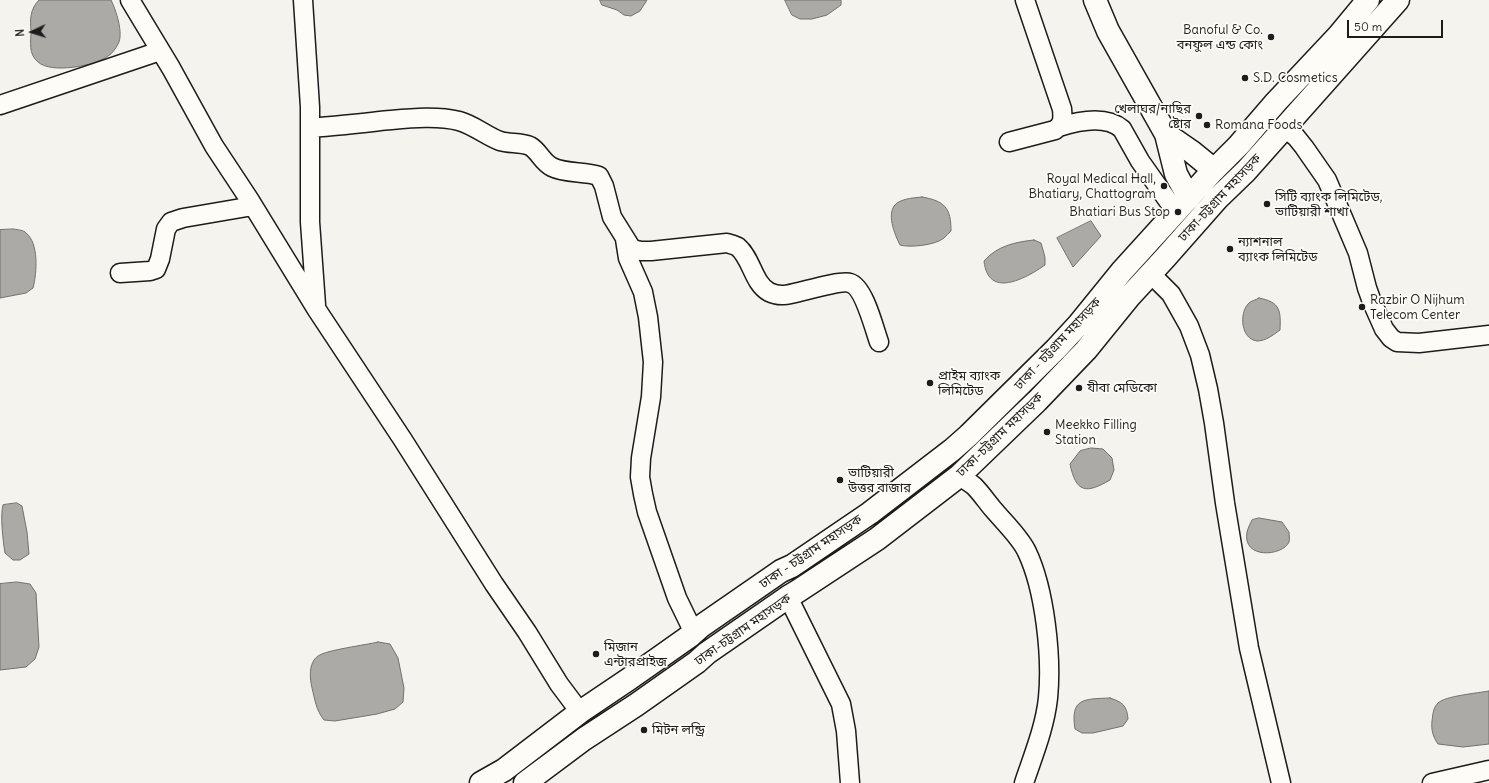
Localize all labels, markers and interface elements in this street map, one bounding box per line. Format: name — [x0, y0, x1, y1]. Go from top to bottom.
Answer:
north arrow — [12, 12, 52, 52]
scale bar — [1349, 12, 1445, 38]
text: 50 m — [1354, 19, 1382, 34]
place label: Banoful & Co. বনফুল এন্ড কোং — [1177, 22, 1263, 53]
text: N — [13, 29, 27, 37]
marker: Banoful & Co. বনফুল এন্ড কোং — [1266, 32, 1276, 42]
place label: S.D. Cosmetics — [1253, 70, 1338, 86]
marker: S.D. Cosmetics — [1240, 73, 1250, 83]
place label: খেলাঘর/নাছির ষ্টোর — [1114, 101, 1191, 132]
marker: খেলাঘর/নাছির ষ্টোর — [1194, 111, 1204, 121]
place label: Romana Foods — [1215, 117, 1302, 133]
marker: Romana Foods — [1202, 120, 1212, 130]
street label: ঢাকা-চট্টগ্রাম মহাসড়ক — [1175, 151, 1265, 245]
place label: Royal Medical Hall, Bhatiary, Chattogram — [1029, 171, 1156, 202]
marker: Royal Medical Hall, Bhatiary, Chattogram — [1159, 181, 1169, 191]
place label: সিটি ব্যাংক লিমিটেড, ভাটিয়ারী শাখা — [1275, 189, 1382, 220]
marker: সিটি ব্যাংক লিমিটেড, ভাটিয়ারী শাখা — [1262, 199, 1272, 209]
place label: Bhatiari Bus Stop — [1069, 204, 1170, 220]
marker: Bhatiari Bus Stop — [1173, 207, 1183, 217]
place label: ন্যাশনাল ব্যাংক লিমিটেড — [1238, 234, 1317, 265]
marker: ন্যাশনাল ব্যাংক লিমিটেড — [1225, 244, 1235, 254]
place label: Razbir O Nijhum Telecom Center — [1370, 292, 1465, 323]
street label: ঢাকা - চট্টগ্রাম মহাসড়ক — [1011, 295, 1105, 393]
marker: Razbir O Nijhum Telecom Center — [1357, 302, 1367, 312]
place label: প্রাইম ব্যাংক লিমিটেড — [938, 368, 1000, 399]
marker: প্রাইম ব্যাংক লিমিটেড — [925, 378, 935, 388]
place label: যীবা মেডিকো — [1087, 380, 1157, 396]
marker: যীবা মেডিকো — [1074, 383, 1084, 393]
street label: ঢাকা-চট্টগ্রাম মহাসড়ক — [954, 390, 1046, 480]
place label: Meekko Filling Station — [1055, 417, 1137, 448]
marker: Meekko Filling Station — [1042, 427, 1052, 437]
place label: ভাটিয়ারী উত্তর বাজার — [848, 465, 911, 496]
marker: ভাটিয়ারী উত্তর বাজার — [835, 475, 845, 485]
street label: ঢাকা - চট্টগ্রাম মহাসড়ক — [757, 512, 865, 592]
street label: ঢাকা-চট্টগ্রাম মহাসড়ক — [692, 591, 794, 669]
place label: মিজান এন্টারপ্রাইজ — [604, 639, 667, 670]
marker: মিজান এন্টারপ্রাইজ — [591, 649, 601, 659]
place label: মিটন লন্ড্রি — [652, 722, 705, 738]
marker: মিটন লন্ড্রি — [639, 725, 649, 735]

